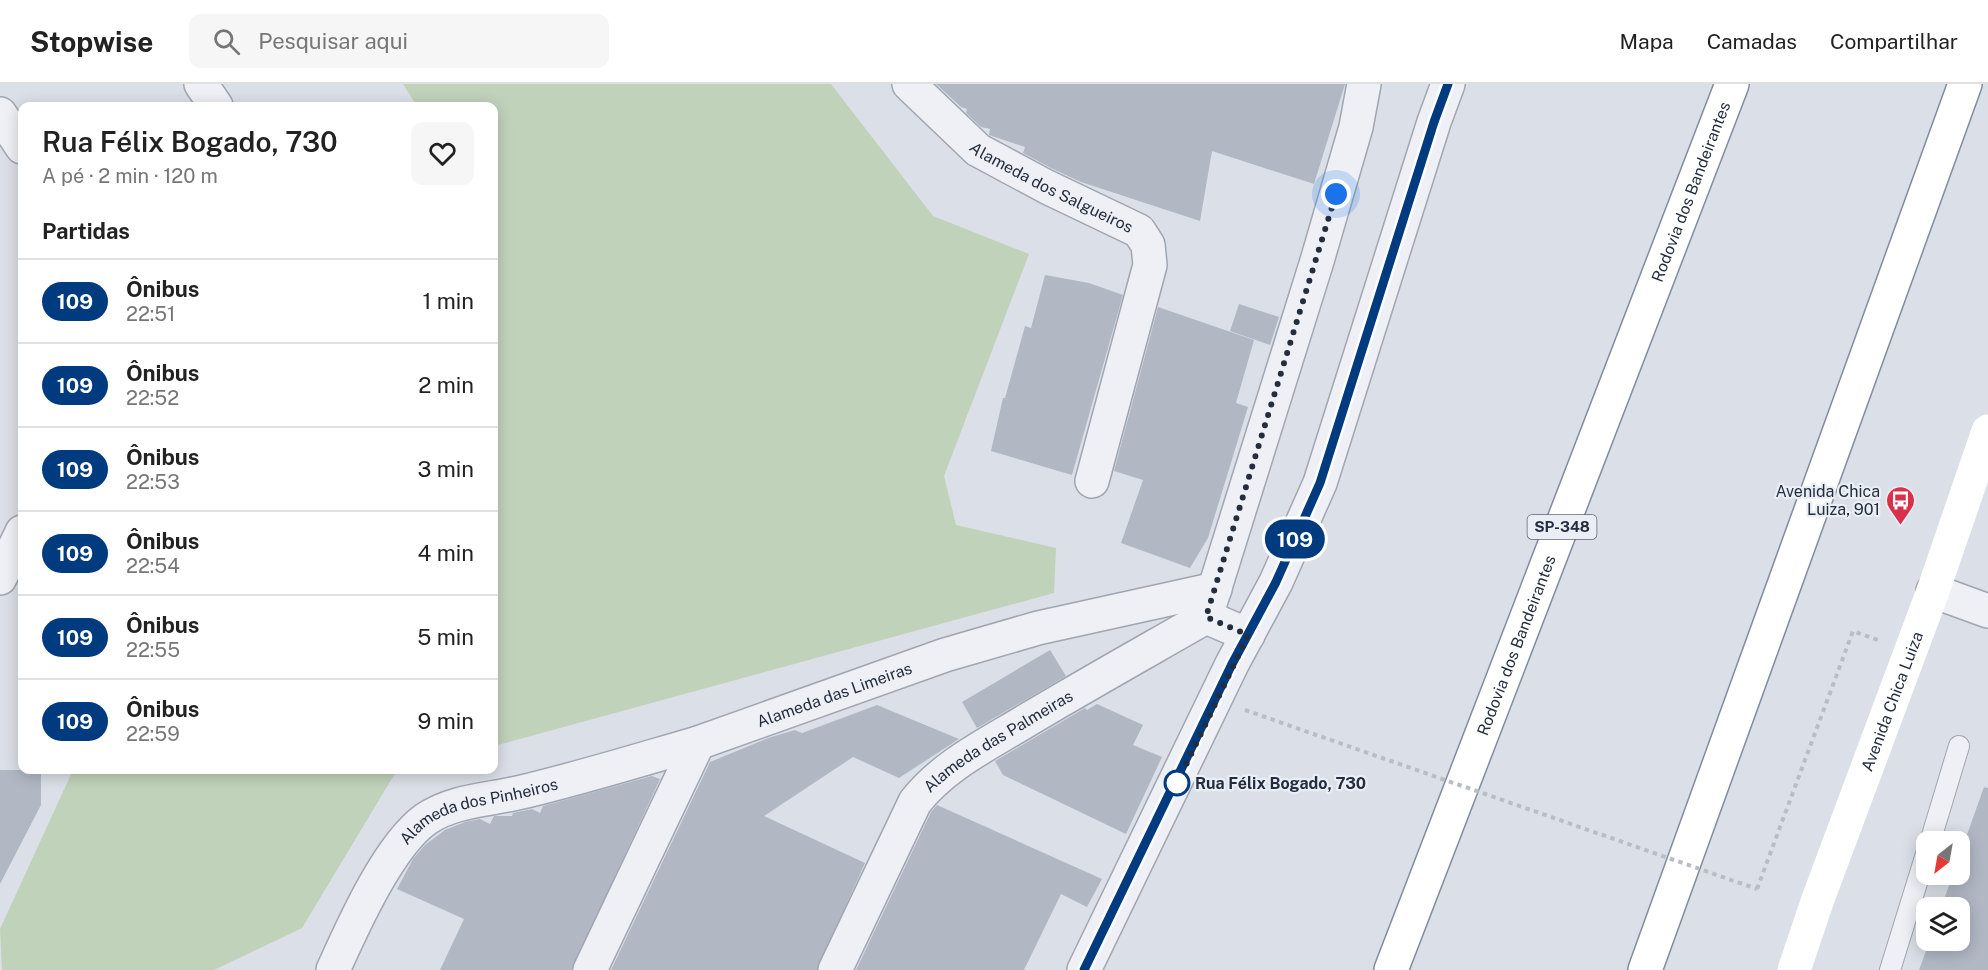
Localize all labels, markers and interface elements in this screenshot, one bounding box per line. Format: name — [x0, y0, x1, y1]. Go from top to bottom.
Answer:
search box — [189, 14, 609, 68]
text: Stopwise — [30, 25, 153, 58]
icon: search — [210, 25, 243, 58]
text: Pesquisar aqui — [258, 28, 408, 54]
text: Mapa — [1620, 29, 1674, 54]
text: Camadas — [1707, 29, 1797, 54]
text: Compartilhar — [1830, 29, 1958, 54]
street label: Rodovia dos Bandeirantes — [1648, 99, 1734, 285]
button: heart — [411, 122, 474, 185]
text: Rua Félix Bogado, 730 — [42, 125, 338, 158]
street label: Alameda dos Salgueiros — [965, 138, 1136, 237]
text: A pé · 2 min · 120 m — [42, 164, 218, 188]
your location — [1321, 179, 1351, 209]
text: Partidas — [42, 218, 130, 244]
text: Ônibus — [126, 276, 199, 302]
text: 1 min — [422, 288, 474, 314]
text: 109 — [57, 289, 93, 314]
text: 22:51 — [126, 302, 175, 326]
text: Ônibus — [126, 360, 199, 386]
text: 2 min — [418, 372, 474, 398]
text: 109 — [57, 373, 93, 398]
text: 22:52 — [126, 386, 179, 410]
text: Ônibus — [126, 444, 199, 470]
text: 3 min — [417, 456, 474, 482]
text: 109 — [57, 457, 93, 482]
text: 22:53 — [126, 470, 180, 494]
place label: Avenida Chica Luiza, 901 — [1776, 482, 1880, 519]
bus stop icon: Avenida Chica Luiza, 901 — [1885, 484, 1917, 526]
road number: SP-348 — [1528, 515, 1596, 539]
line badge: 109 — [1260, 520, 1330, 558]
text: 109 — [1277, 527, 1313, 552]
text: Ônibus — [126, 528, 199, 554]
text: 4 min — [418, 540, 474, 566]
text: 109 — [57, 541, 93, 566]
street label: Rodovia dos Bandeirantes — [1473, 553, 1560, 738]
text: 22:54 — [126, 554, 180, 578]
text: Ônibus — [126, 612, 199, 638]
text: 5 min — [417, 624, 474, 650]
text: 109 — [57, 625, 93, 650]
street label: Avenida Chica Luiza — [1858, 629, 1927, 774]
text: 22:55 — [126, 638, 180, 662]
street label: Alameda das Limeiras — [754, 659, 915, 731]
street label: Alameda das Palmeiras — [920, 686, 1076, 796]
text: Ônibus — [126, 696, 199, 722]
text: 9 min — [418, 708, 474, 734]
text: 109 — [57, 709, 93, 734]
text: 22:59 — [126, 722, 180, 746]
marker: Rua Félix Bogado, 730 — [1164, 770, 1190, 796]
street label: Alameda dos Pinheiros — [396, 774, 560, 848]
place label: Rua Félix Bogado, 730 — [1195, 774, 1366, 793]
north arrow — [1916, 831, 1970, 885]
map controls — [1916, 831, 1970, 951]
button: layers — [1916, 897, 1970, 951]

